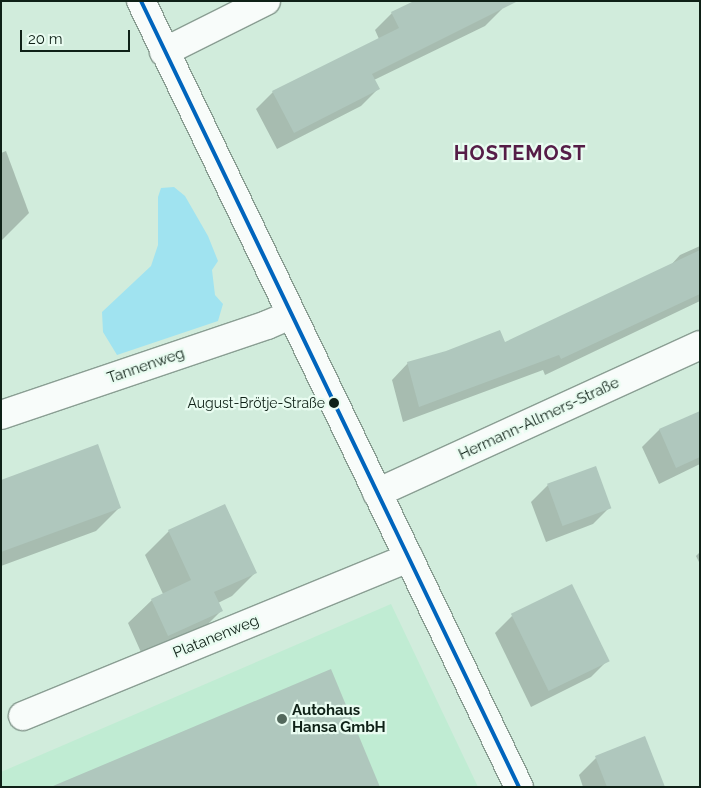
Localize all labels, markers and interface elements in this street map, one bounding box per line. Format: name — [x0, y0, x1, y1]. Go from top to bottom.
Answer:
scale bar — [22, 20, 132, 52]
text: 20 m — [28, 30, 63, 48]
district label: HOSTEMOST — [453, 141, 587, 165]
street label: Tannenweg — [105, 344, 187, 388]
street label: Hermann-Allmers-Straße — [456, 374, 622, 464]
place label: August-Brötje-Straße — [187, 395, 325, 411]
marker: August-Brötje-Straße — [329, 398, 339, 408]
street label: Platanenweg — [171, 612, 261, 662]
place label: Autohaus Hansa GmbH — [292, 701, 386, 736]
marker: Autohaus Hansa GmbH — [276, 713, 288, 725]

